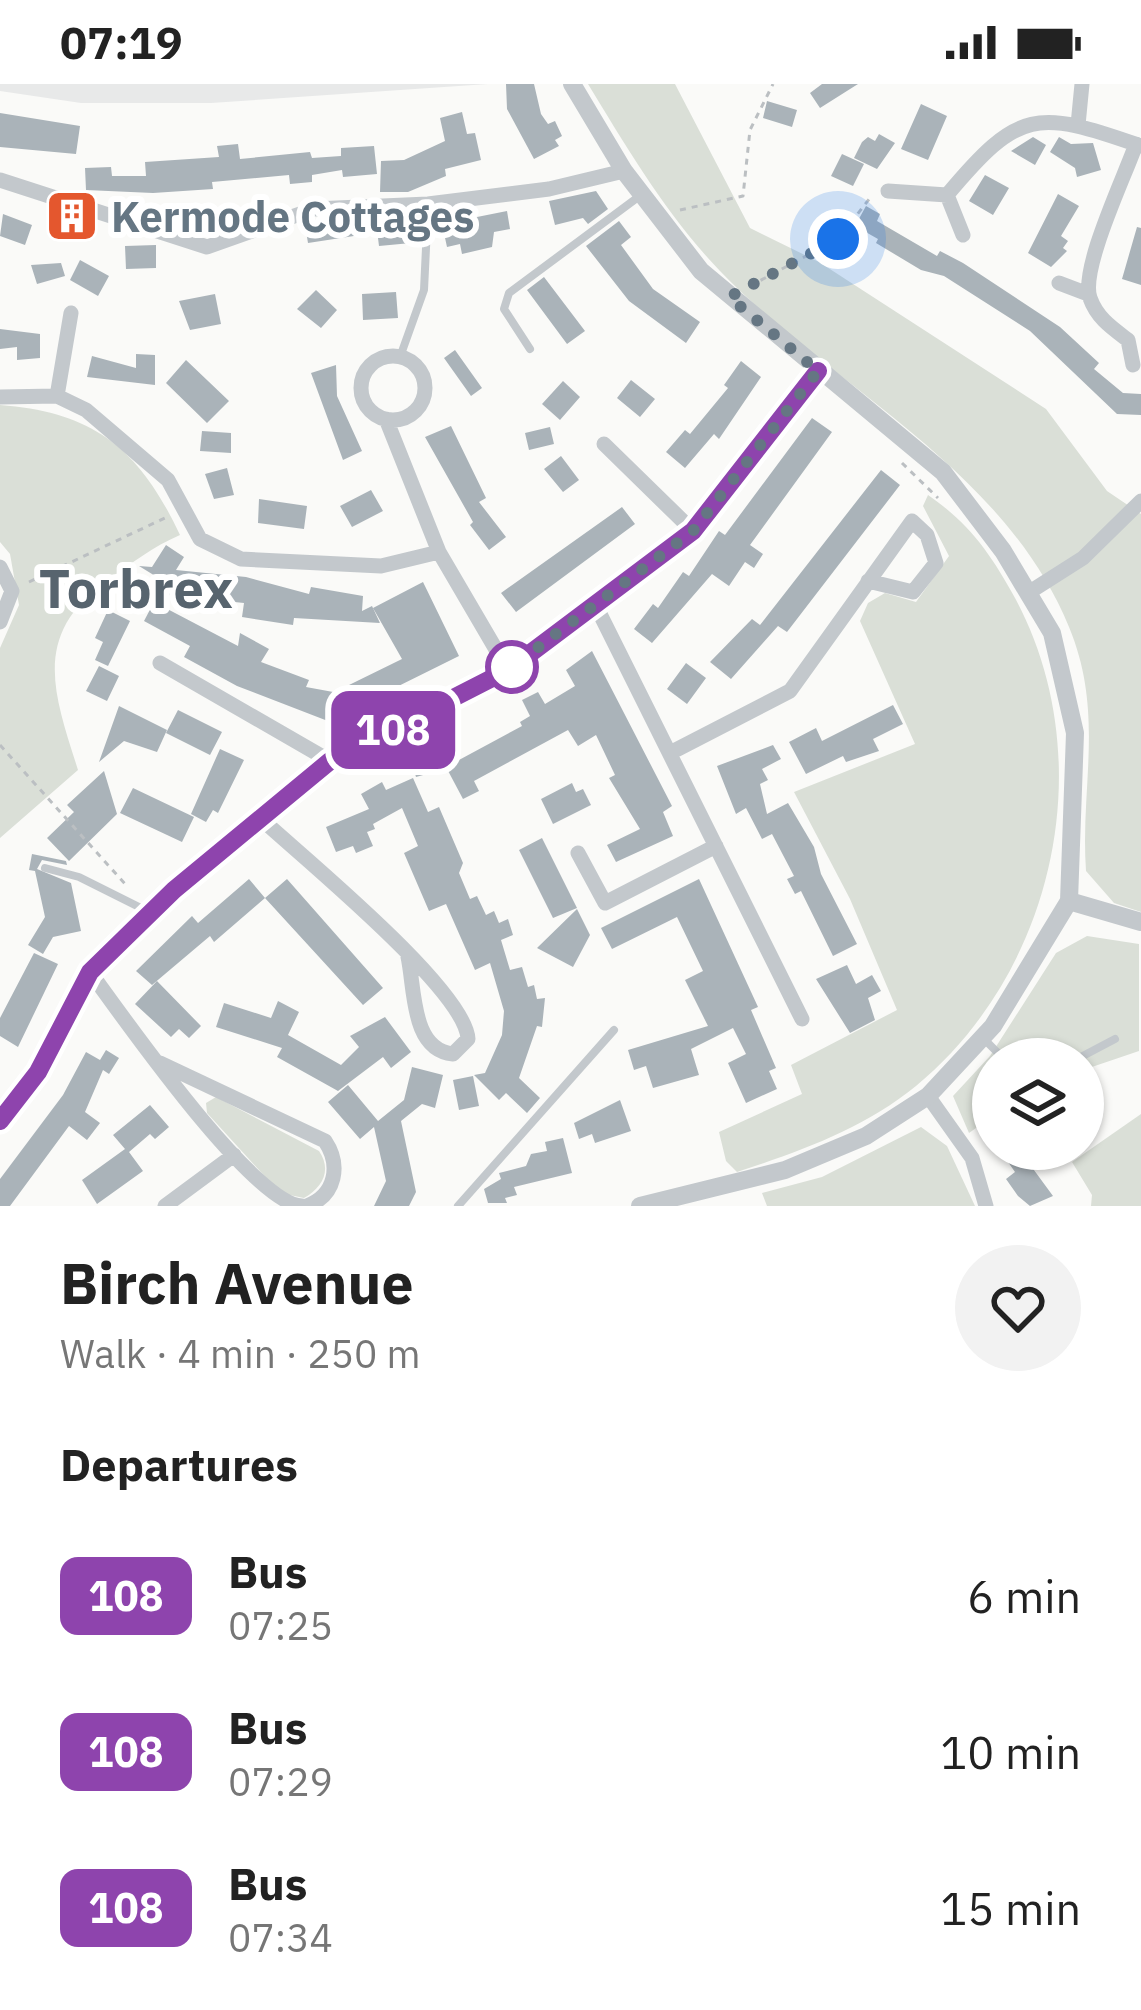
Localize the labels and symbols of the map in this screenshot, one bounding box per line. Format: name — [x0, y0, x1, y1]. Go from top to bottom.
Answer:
building icon: Kermode Cottages — [44, 188, 100, 244]
place label: Kermode Cottages — [111, 189, 474, 244]
your location — [808, 209, 868, 269]
district label: Torbrex — [39, 553, 233, 623]
unlabelled marker — [487, 642, 537, 692]
line badge: 108 — [324, 691, 462, 769]

